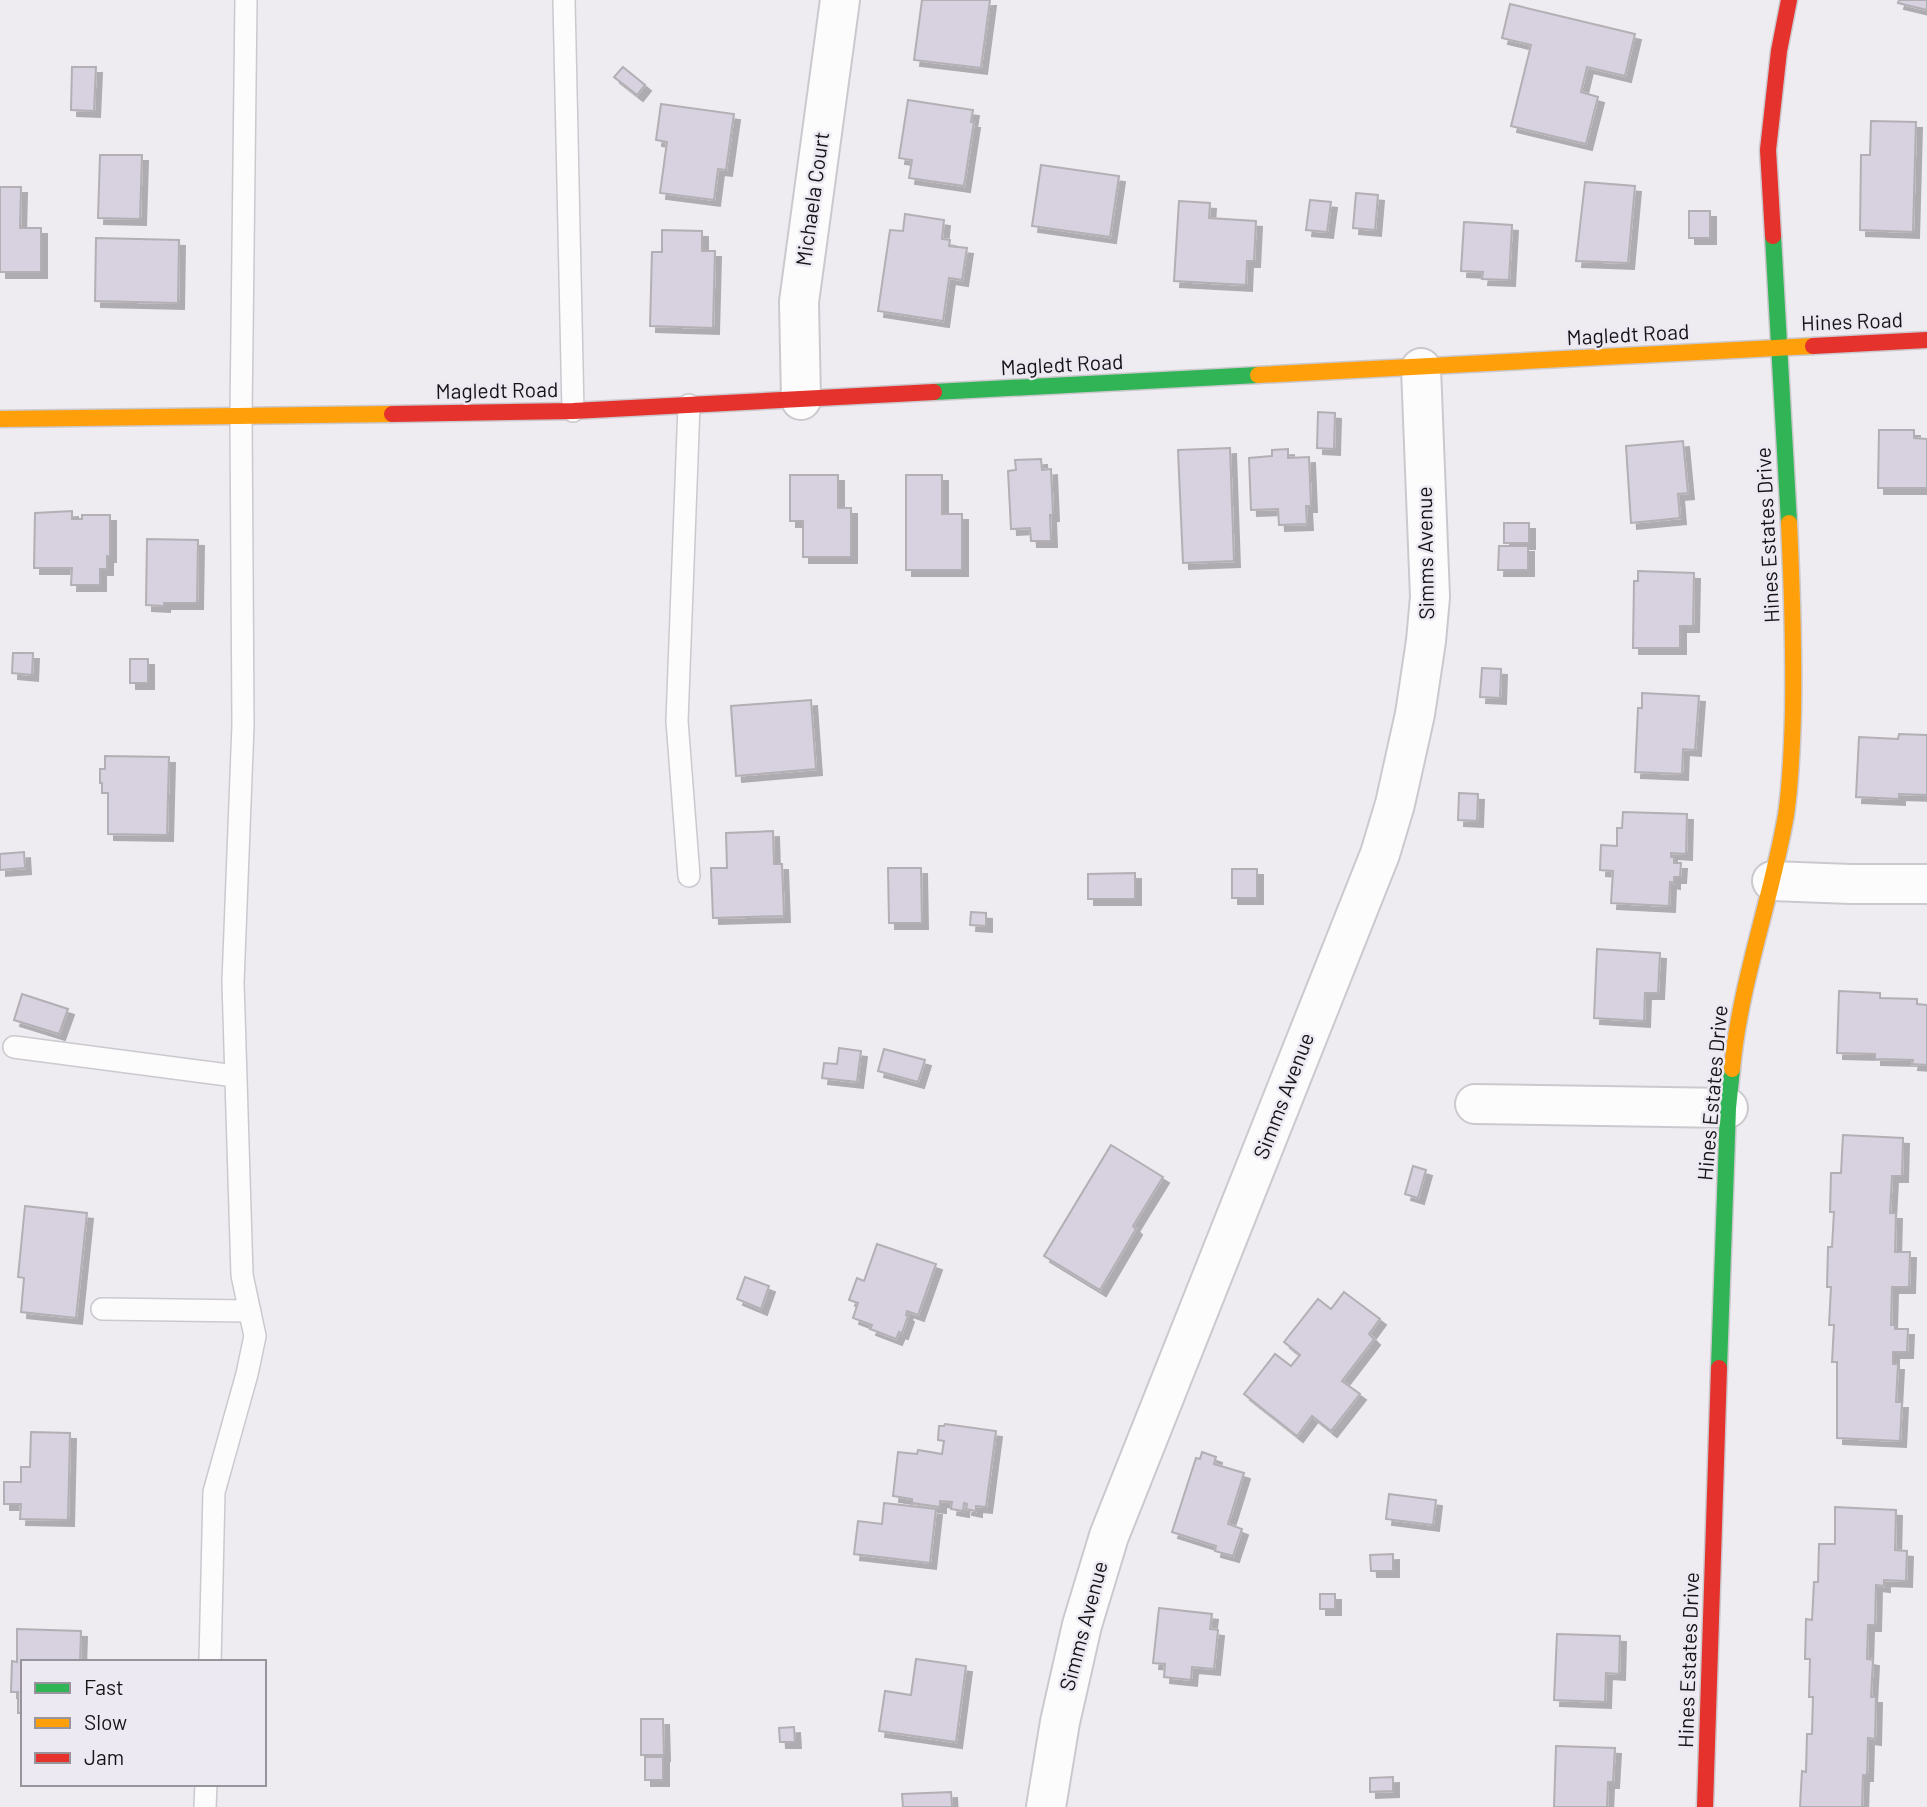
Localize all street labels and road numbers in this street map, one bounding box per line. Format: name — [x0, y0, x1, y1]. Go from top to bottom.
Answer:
street label: Michaela Court — [790, 130, 833, 268]
street label: Hines Road — [1801, 306, 1903, 335]
street label: Magledt Road — [1566, 318, 1690, 349]
street label: Magledt Road — [1000, 348, 1124, 379]
street label: Magledt Road — [435, 376, 559, 403]
street label: Hines Estates Drive — [1749, 447, 1784, 624]
street label: Simms Avenue — [1411, 486, 1438, 620]
street label: Hines Estates Drive — [1691, 1004, 1732, 1182]
street label: Simms Avenue — [1247, 1029, 1318, 1162]
street label: Simms Avenue — [1053, 1558, 1112, 1693]
street label: Hines Estates Drive — [1672, 1572, 1703, 1748]

